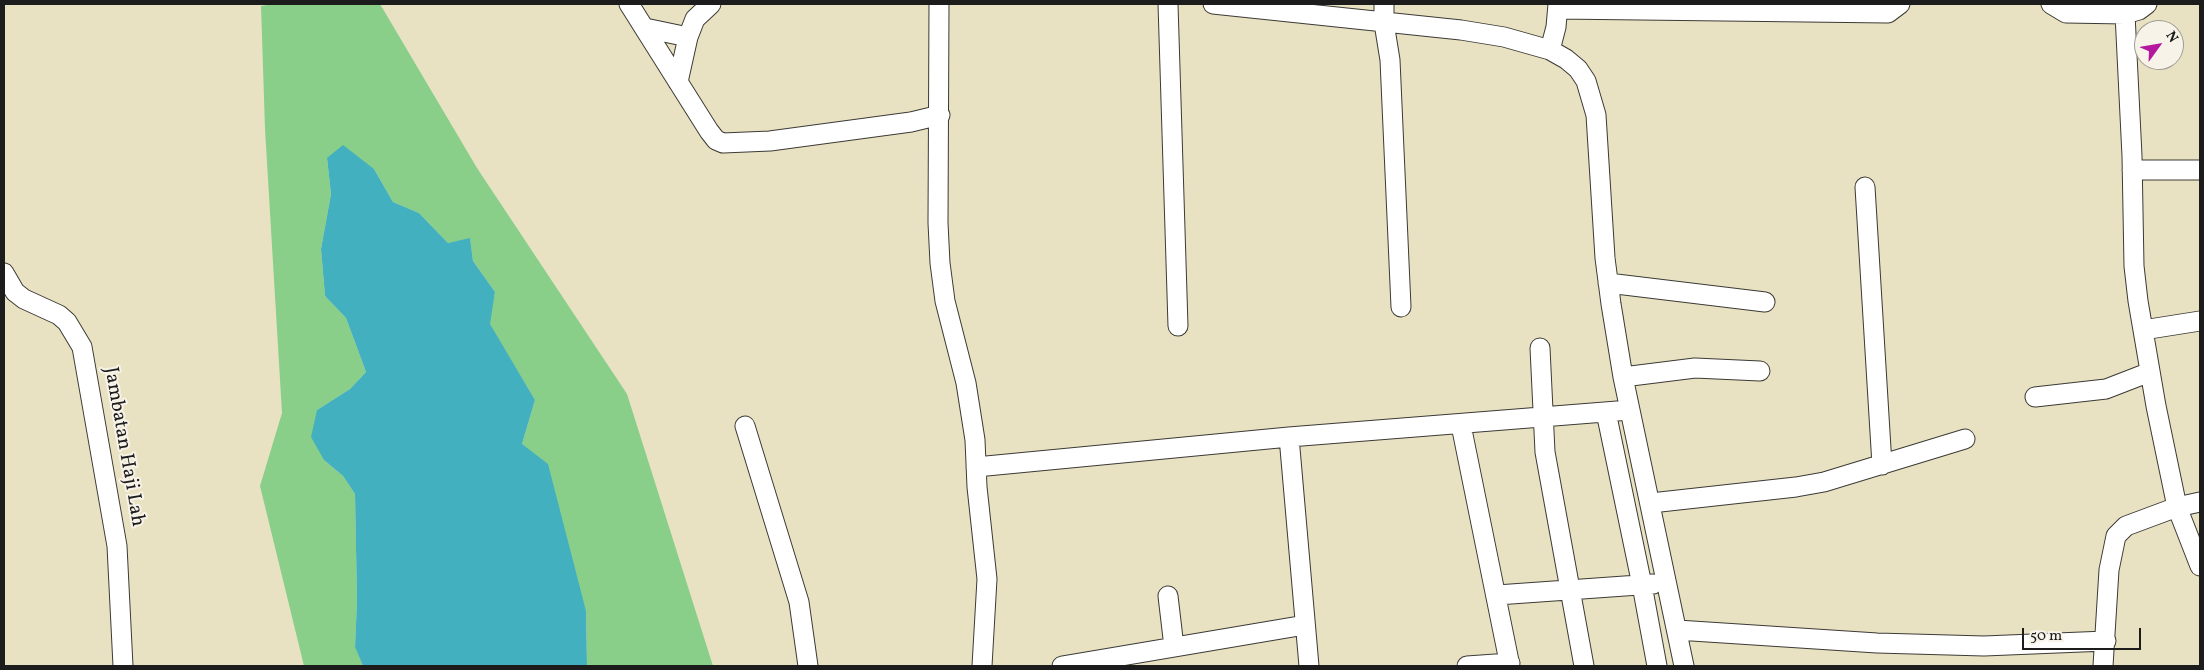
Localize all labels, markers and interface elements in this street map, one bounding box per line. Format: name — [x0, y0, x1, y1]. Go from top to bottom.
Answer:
north arrow — [2134, 20, 2184, 70]
text: N — [2161, 28, 2182, 47]
street label: Jambatan Haji Lah — [97, 365, 149, 529]
scale bar — [2024, 618, 2143, 650]
text: 50 m — [2030, 626, 2062, 647]

